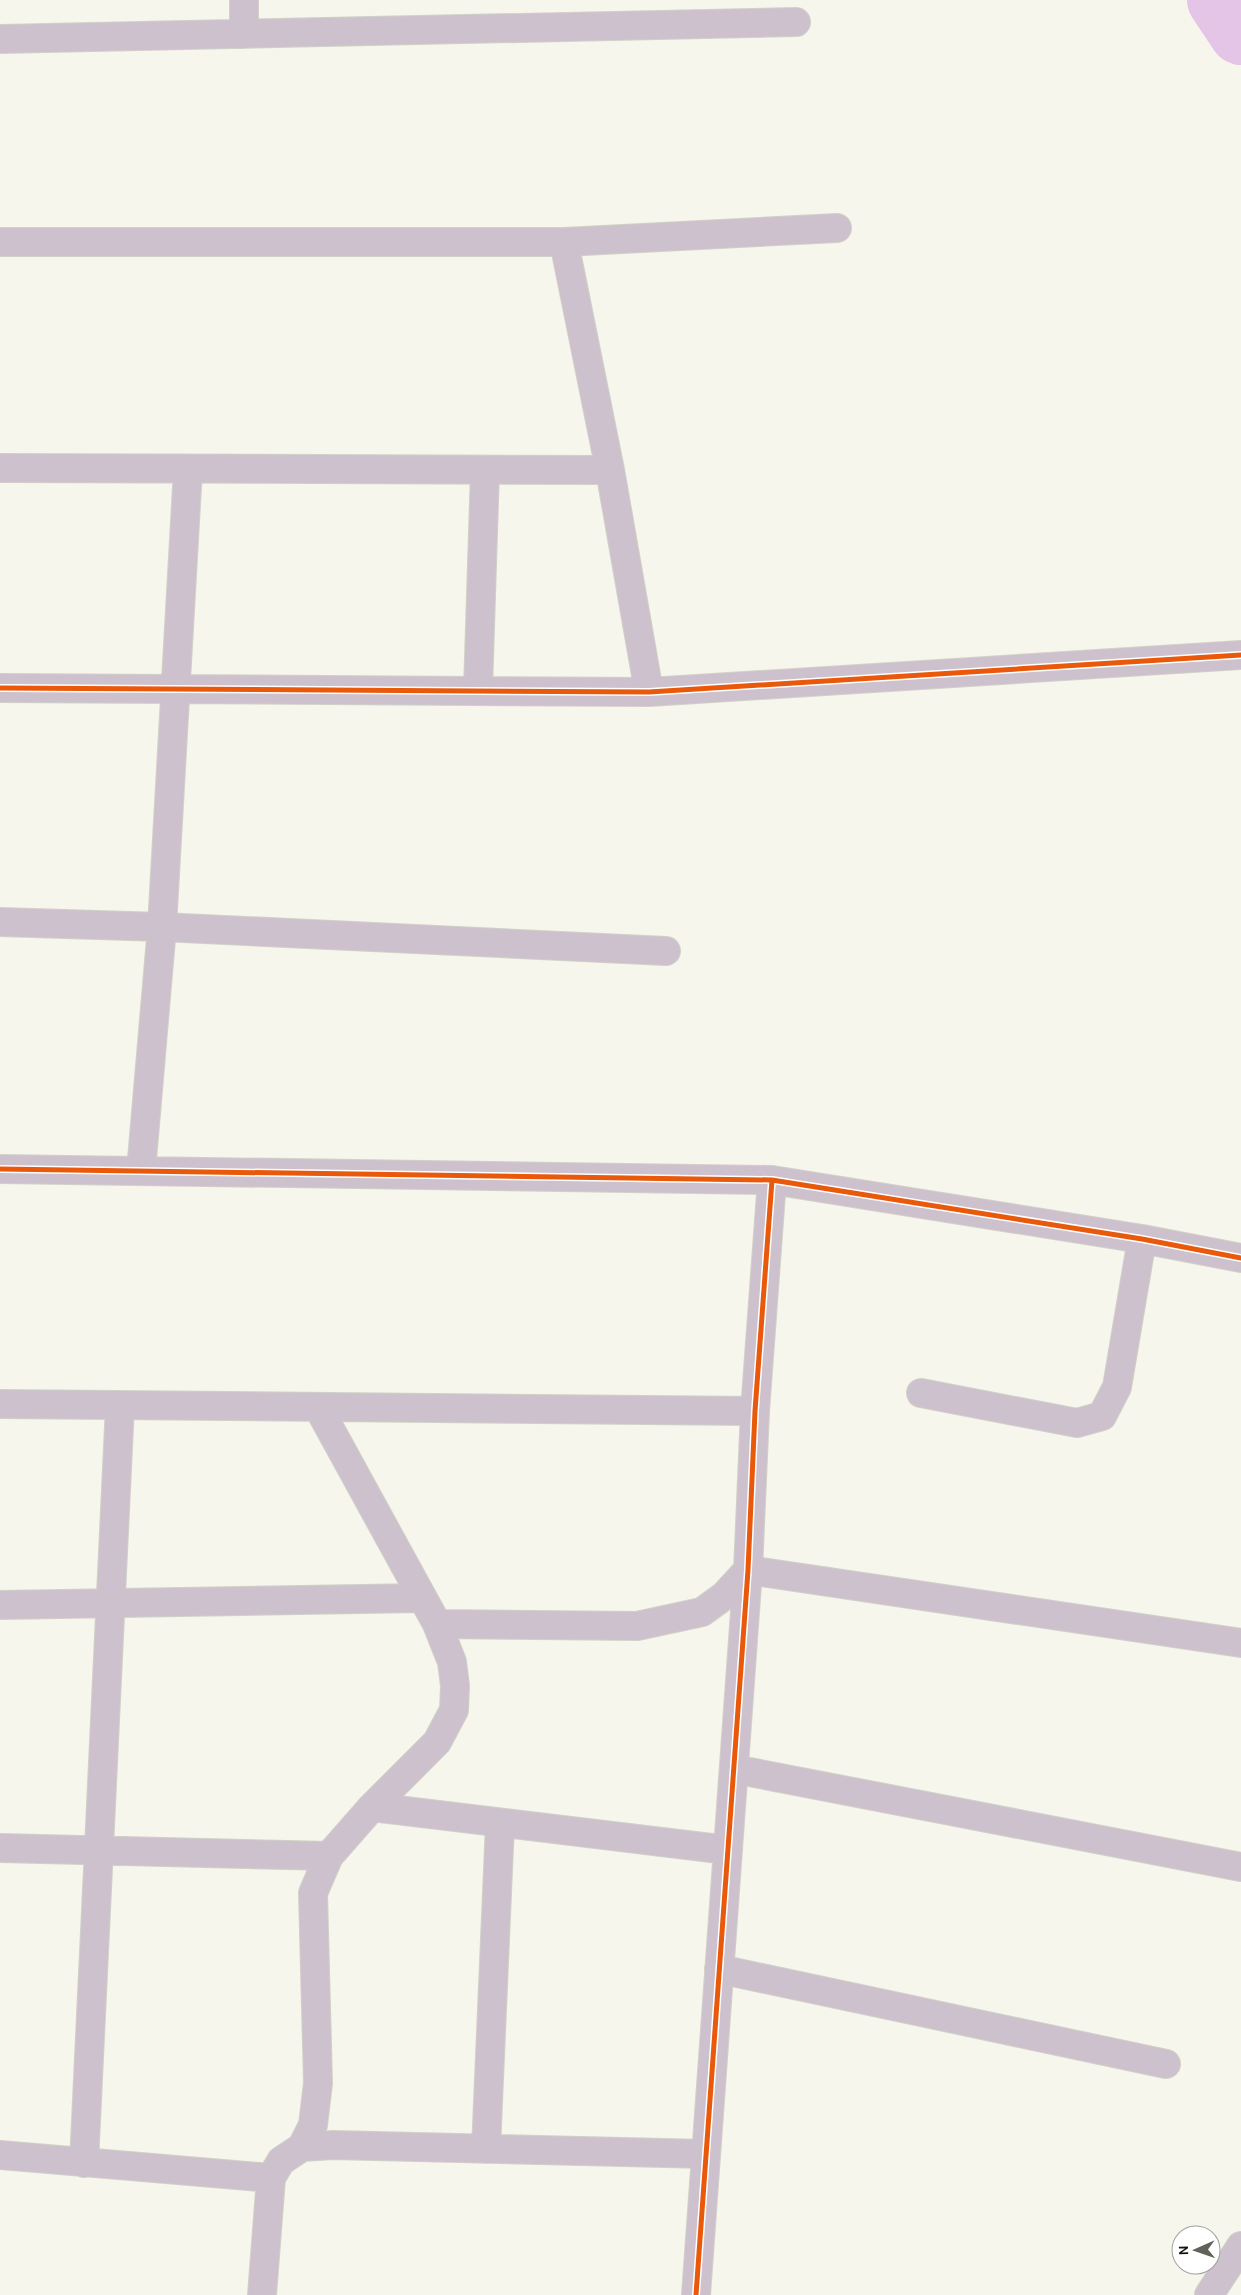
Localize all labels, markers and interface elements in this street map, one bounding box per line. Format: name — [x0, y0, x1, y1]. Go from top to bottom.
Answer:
north arrow — [1171, 2225, 1221, 2275]
text: N — [1175, 2245, 1192, 2256]

